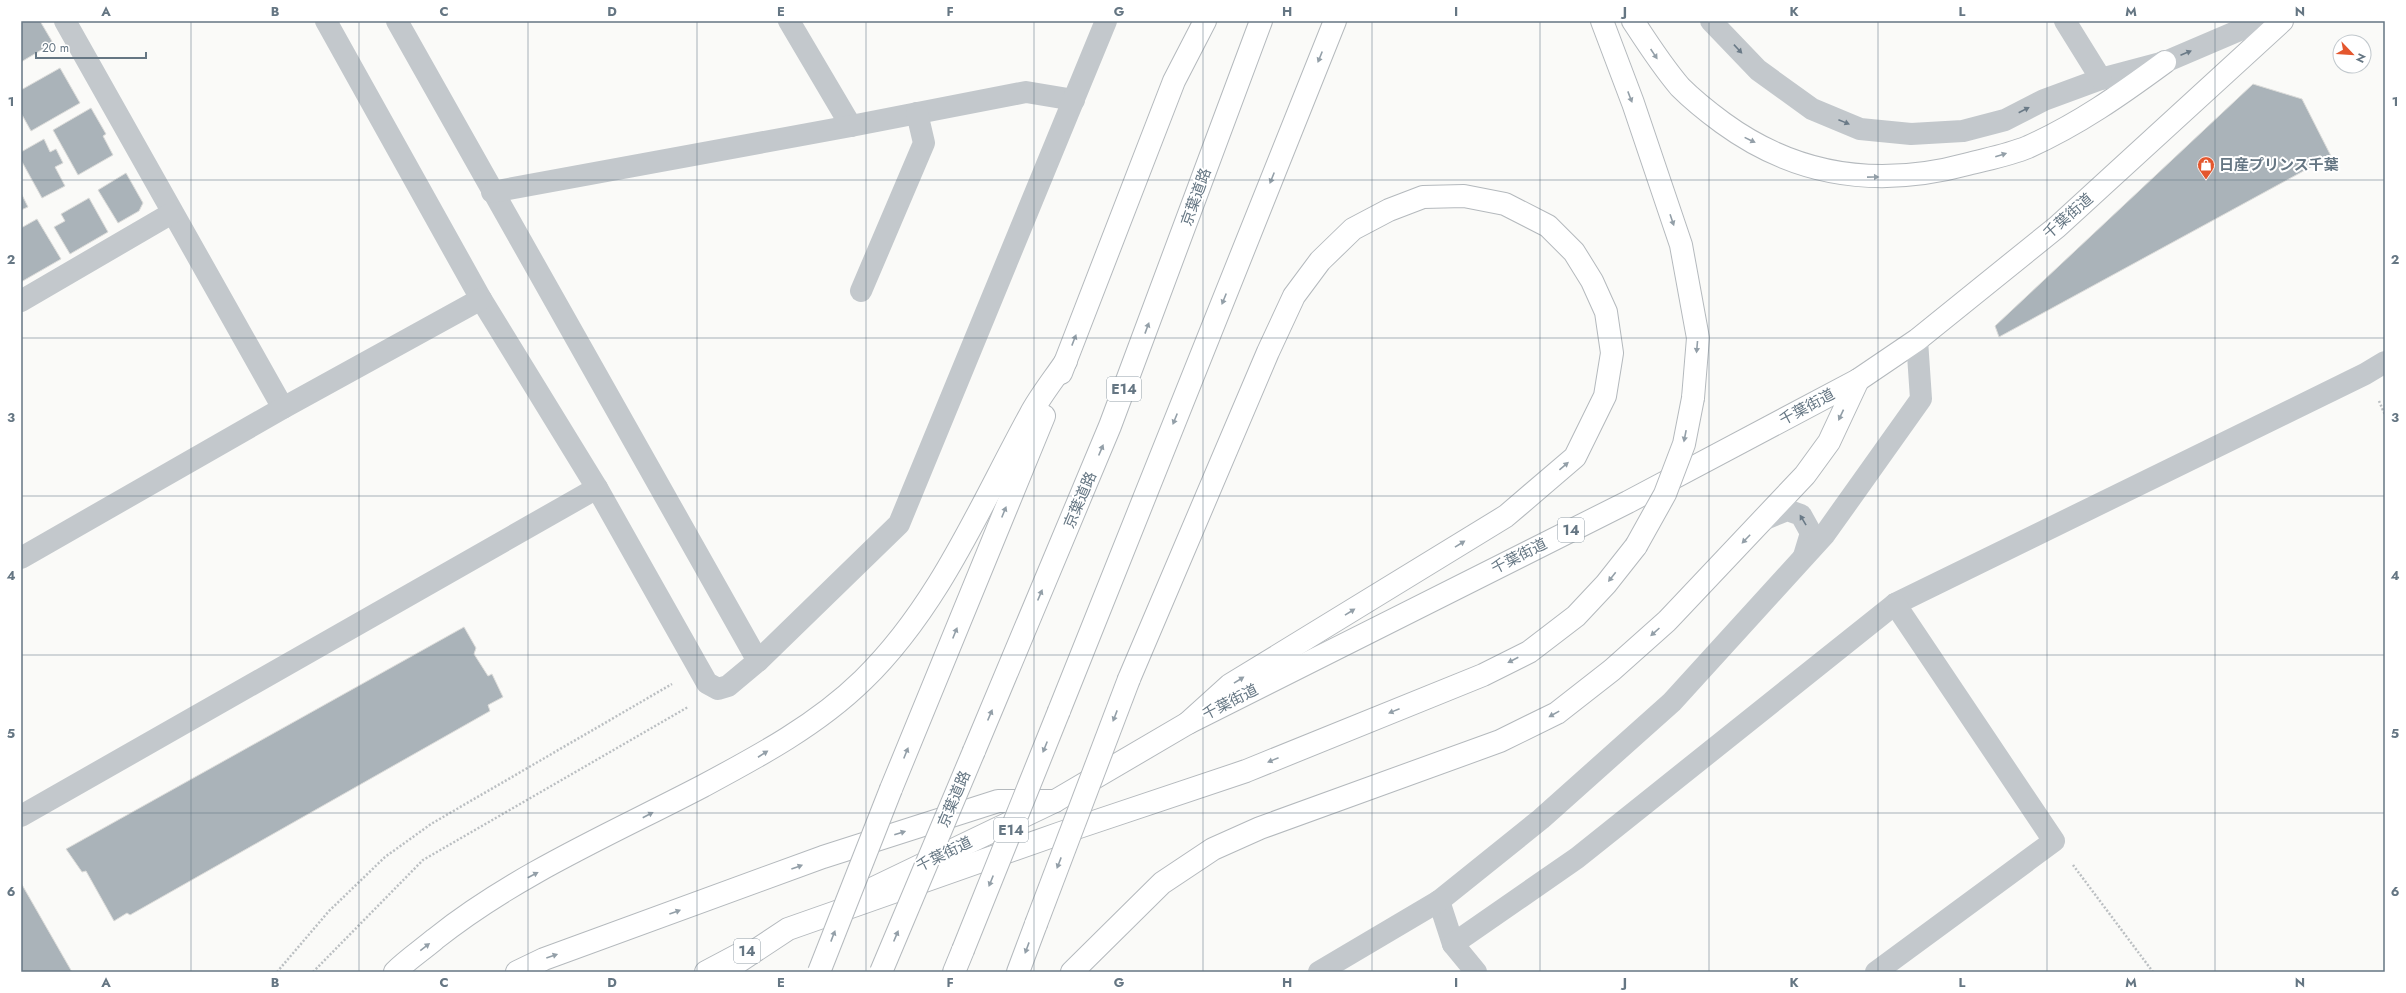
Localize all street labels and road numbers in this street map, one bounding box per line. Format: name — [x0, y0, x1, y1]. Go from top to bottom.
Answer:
street label: 京葉道路 — [1175, 165, 1217, 229]
street label: 千葉街道 — [2038, 188, 2098, 244]
road number: E14 — [1107, 377, 1141, 401]
street label: 千葉街道 — [1775, 383, 1839, 431]
street label: 京葉道路 — [1058, 468, 1102, 532]
road number: 14 — [1558, 518, 1584, 542]
street label: 千葉街道 — [1487, 533, 1551, 579]
street label: 千葉街道 — [1198, 679, 1262, 725]
street label: 京葉道路 — [932, 767, 976, 831]
road number: E14 — [994, 818, 1028, 842]
street label: 千葉街道 — [912, 831, 976, 877]
road number: 14 — [734, 939, 760, 963]

